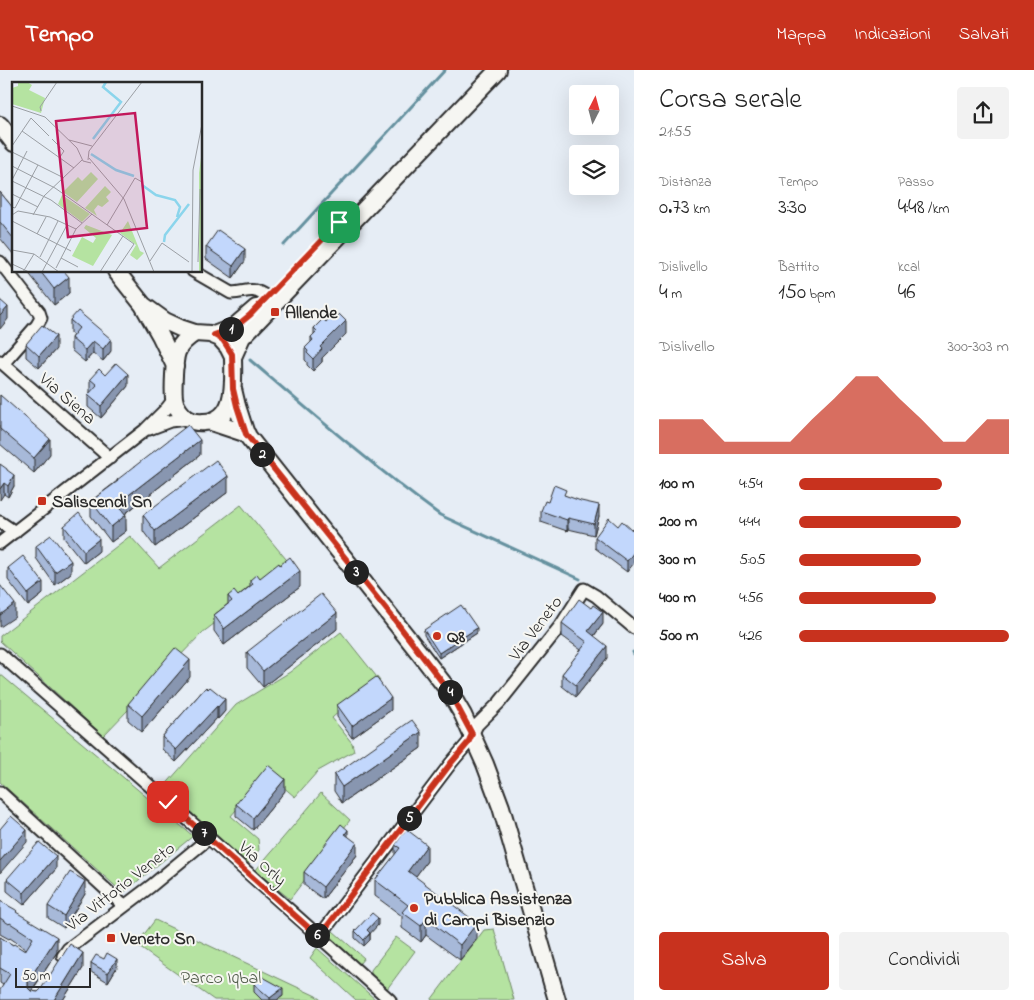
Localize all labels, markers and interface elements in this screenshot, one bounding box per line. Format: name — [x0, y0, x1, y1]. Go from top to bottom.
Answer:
text: Tempo — [25, 18, 94, 53]
text: Mappa — [776, 22, 826, 48]
text: Indicazioni — [854, 22, 931, 48]
text: Salvati — [959, 22, 1009, 48]
text: Corsa serale — [659, 80, 802, 121]
inset map — [12, 82, 202, 272]
north arrow — [569, 85, 619, 135]
map controls — [569, 85, 619, 195]
button: share — [957, 87, 1009, 139]
text: 21:55 — [659, 120, 692, 144]
button: layers — [569, 145, 619, 195]
text: Distanza — [659, 172, 712, 193]
text: Tempo — [778, 172, 818, 193]
text: Passo — [898, 172, 934, 193]
text: 0.73 — [659, 193, 690, 223]
text: 3:30 — [778, 193, 807, 223]
text: 4:48 — [898, 193, 925, 223]
text: km — [690, 199, 710, 220]
text: /km — [925, 199, 949, 220]
pin — [318, 201, 360, 243]
icon: arrive — [325, 208, 353, 236]
text: Dislivello — [659, 257, 708, 278]
text: Battito — [778, 257, 819, 278]
text: kcal — [898, 257, 920, 278]
text: 4 — [659, 278, 668, 308]
text: 150 — [778, 278, 806, 308]
text: 46 — [898, 278, 916, 308]
text: m — [668, 284, 682, 305]
text: bpm — [806, 284, 835, 305]
place label: Allende — [285, 301, 338, 327]
marker: Allende — [269, 306, 281, 318]
pin: 1 — [218, 316, 244, 342]
text: 1 — [229, 319, 234, 340]
text: Dislivello — [659, 335, 715, 359]
text: 300–303 m — [947, 335, 1009, 359]
street label: Via Siena — [32, 367, 101, 432]
pin: 2 — [250, 442, 274, 466]
text: 2 — [259, 444, 266, 465]
text: 100 m — [659, 472, 694, 496]
text: 4:54 — [739, 472, 763, 496]
place label: Saliscendi Sn — [52, 490, 152, 516]
marker: Saliscendi Sn — [36, 495, 48, 507]
text: 200 m — [659, 510, 697, 534]
text: 4:44 — [739, 510, 760, 534]
text: 300 m — [659, 548, 696, 572]
text: 5:05 — [739, 548, 766, 572]
pin: 3 — [344, 560, 368, 584]
text: 3 — [354, 562, 359, 583]
text: 400 m — [659, 586, 696, 610]
text: 4:56 — [739, 586, 763, 610]
street label: Via Veneto — [503, 591, 570, 668]
text: 500 m — [659, 624, 698, 648]
text: 4:26 — [739, 624, 762, 648]
place label: Q8 — [447, 625, 466, 651]
marker: Q8 — [431, 630, 443, 642]
pin: 4 — [438, 680, 462, 704]
text: 4 — [448, 682, 453, 703]
pin — [147, 781, 189, 823]
icon: check — [154, 788, 182, 816]
pin: 5 — [396, 806, 422, 830]
text: 5 — [405, 808, 414, 829]
pin: 7 — [192, 820, 216, 846]
text: 7 — [202, 823, 207, 844]
street label: Via Orly — [231, 835, 292, 893]
street label: Via Vittorio Veneto — [60, 837, 181, 939]
place label: Pubblica Assistenza di Campi Bisenzio — [424, 887, 572, 934]
marker: Pubblica Assistenza di Campi Bisenzio — [408, 902, 420, 914]
pin: 6 — [304, 922, 330, 948]
text: 6 — [314, 925, 321, 946]
place label: Veneto Sn — [120, 927, 195, 953]
marker: Veneto Sn — [105, 932, 117, 944]
button: Salva — [659, 932, 829, 990]
button: Condividi — [839, 932, 1009, 990]
scale bar — [15, 965, 91, 988]
text: 50 m — [22, 966, 50, 987]
park label: Parco Iqbal — [181, 966, 261, 992]

